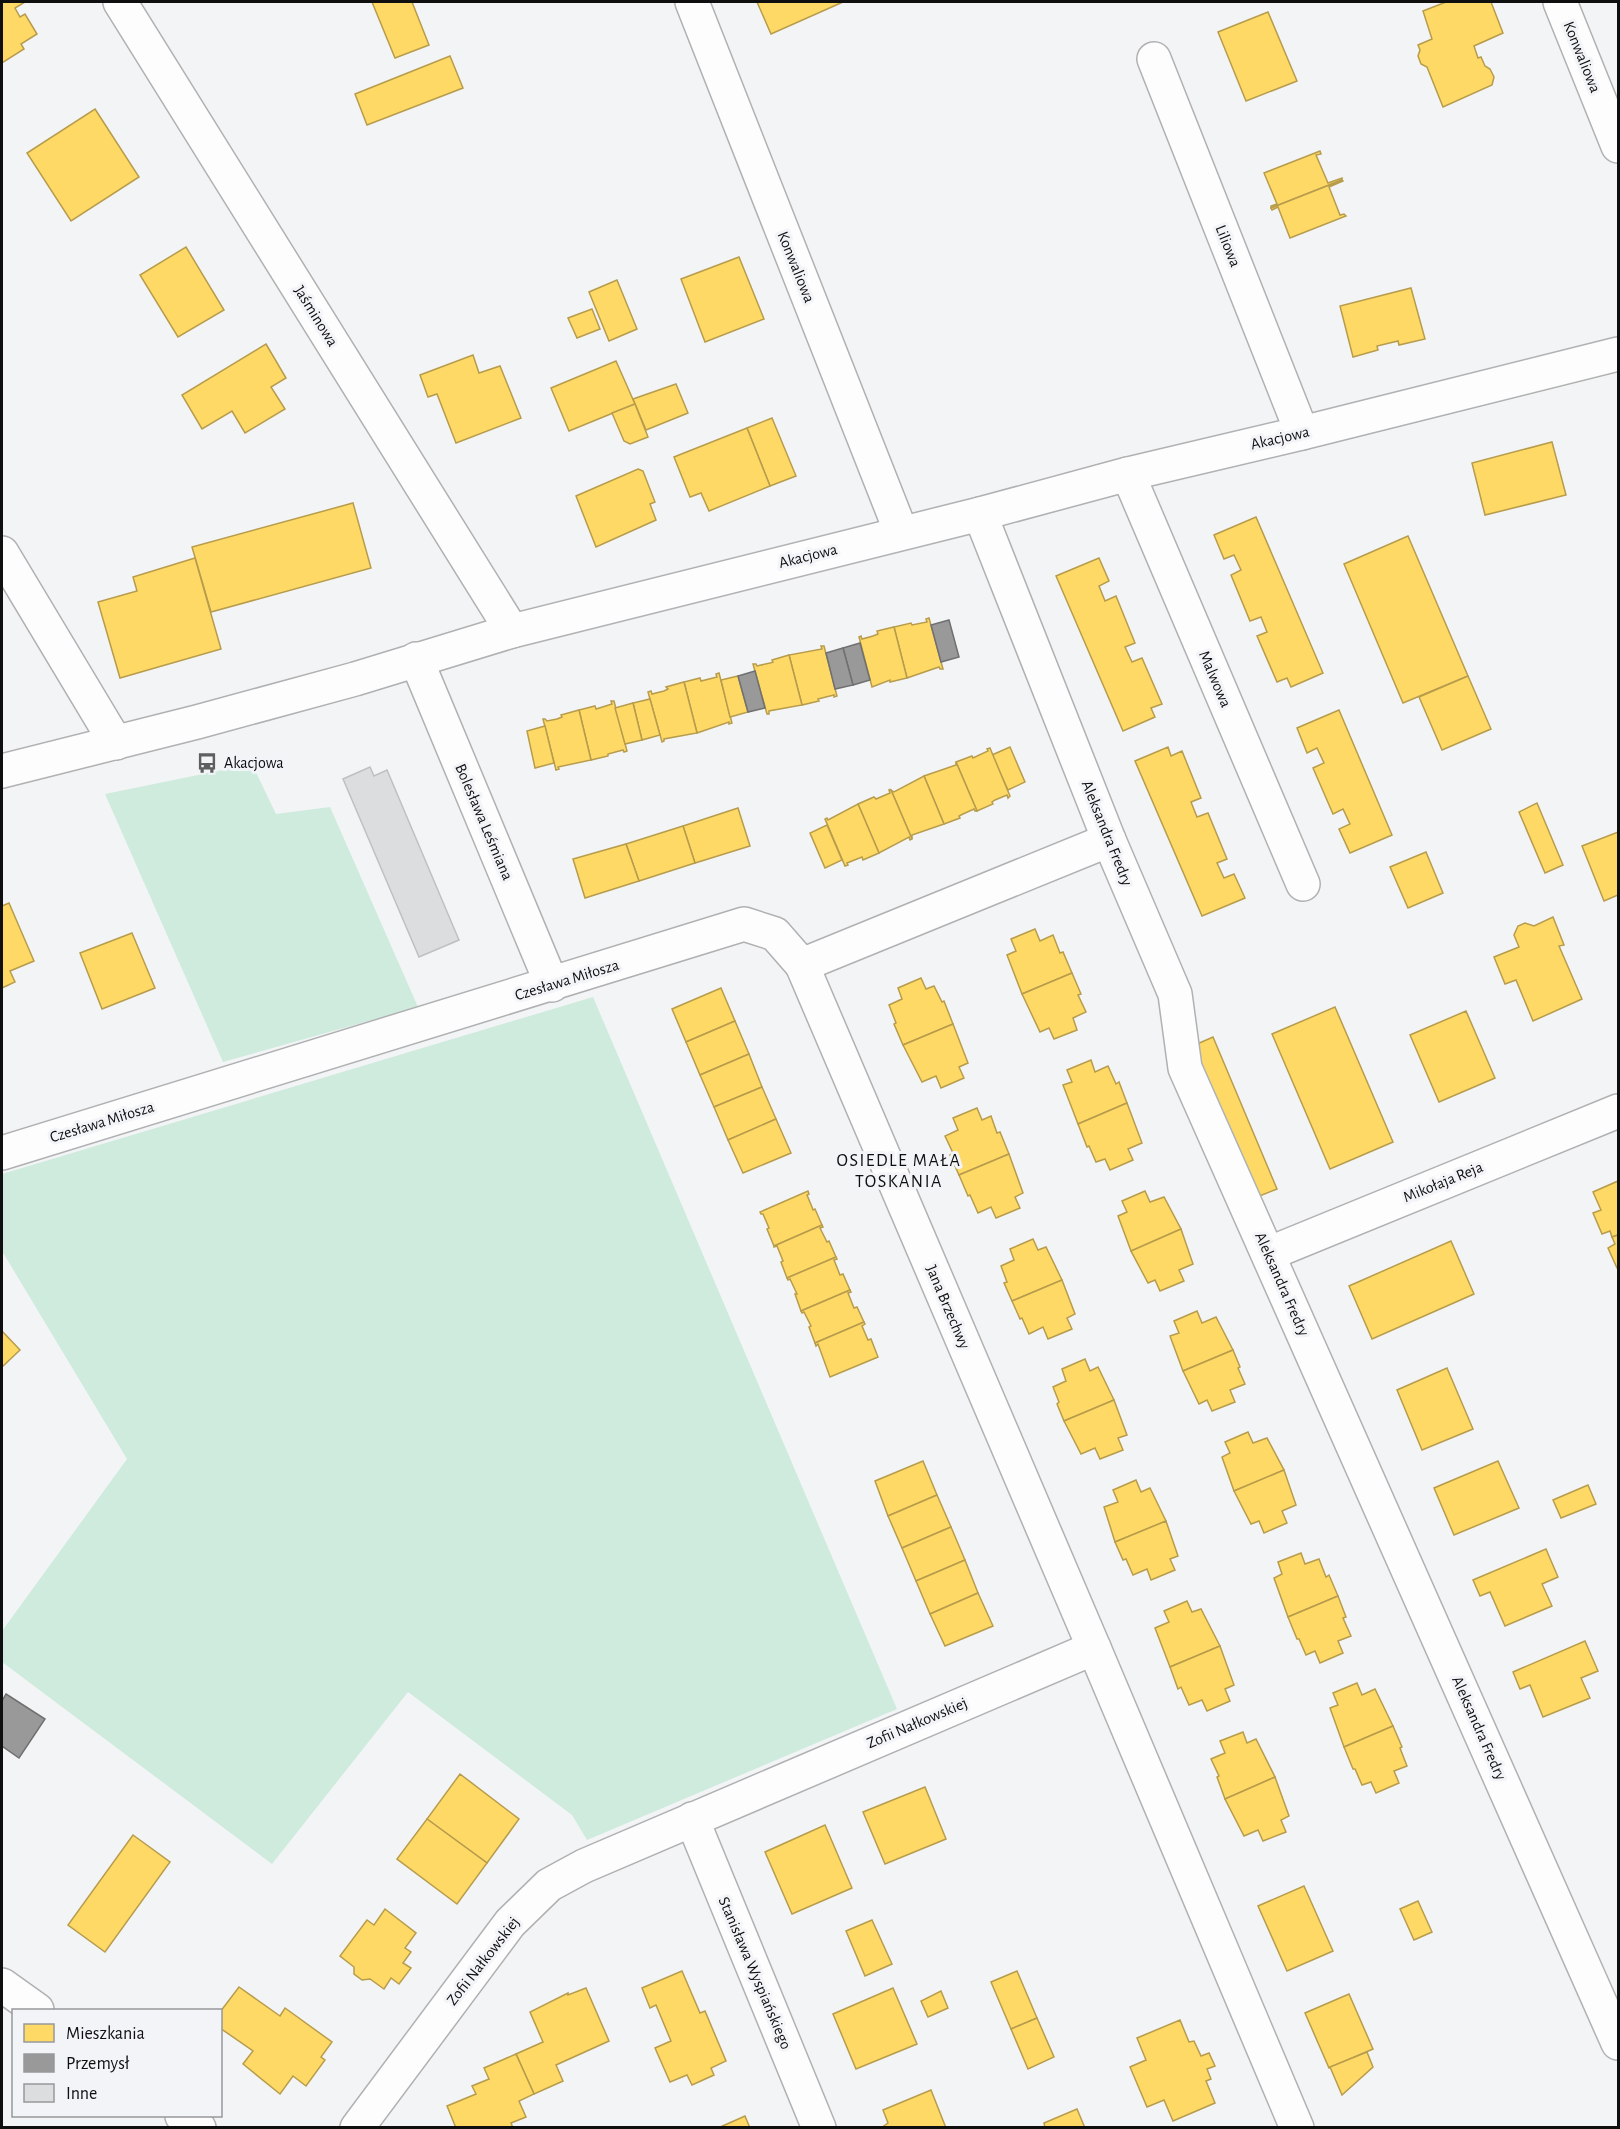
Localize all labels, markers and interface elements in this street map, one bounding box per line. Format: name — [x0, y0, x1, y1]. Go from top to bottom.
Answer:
street label: Konwaliowa — [1560, 19, 1604, 95]
street label: Liliowa — [1212, 223, 1244, 269]
street label: Konwaliowa — [774, 229, 818, 305]
street label: Jaśminowa — [291, 283, 341, 349]
street label: Akacjowa — [1249, 424, 1311, 453]
street label: Akacjowa — [777, 541, 839, 572]
street label: Malwowa — [1196, 648, 1234, 710]
bus stop icon: Akacjowa — [195, 751, 219, 775]
place label: Akacjowa — [224, 755, 284, 772]
street label: Bolesława Leśmiana — [452, 761, 516, 883]
street label: Aleksandra Fredry — [1078, 778, 1135, 888]
street label: Czesława Miłosza — [513, 957, 621, 1003]
street label: Czesława Miłosza — [48, 1099, 156, 1145]
district label: OSIEDLE MAŁA TOSKANIA — [837, 1152, 961, 1191]
street label: Mikołaja Reja — [1401, 1159, 1486, 1206]
street label: Aleksandra Fredry — [1251, 1230, 1312, 1339]
street label: Jana Brzechwy — [922, 1263, 973, 1352]
street label: Aleksandra Fredry — [1448, 1674, 1509, 1783]
street label: Zofii Nałkowskiej — [865, 1695, 970, 1752]
street label: Stanisława Wyspiańskiego — [715, 1894, 794, 2052]
street label: Zofii Nałkowskiej — [444, 1914, 523, 2009]
legend — [12, 2009, 222, 2117]
text: Mieszkania — [66, 2025, 145, 2043]
text: Przemysł — [66, 2055, 130, 2073]
text: Inne — [66, 2085, 97, 2103]

